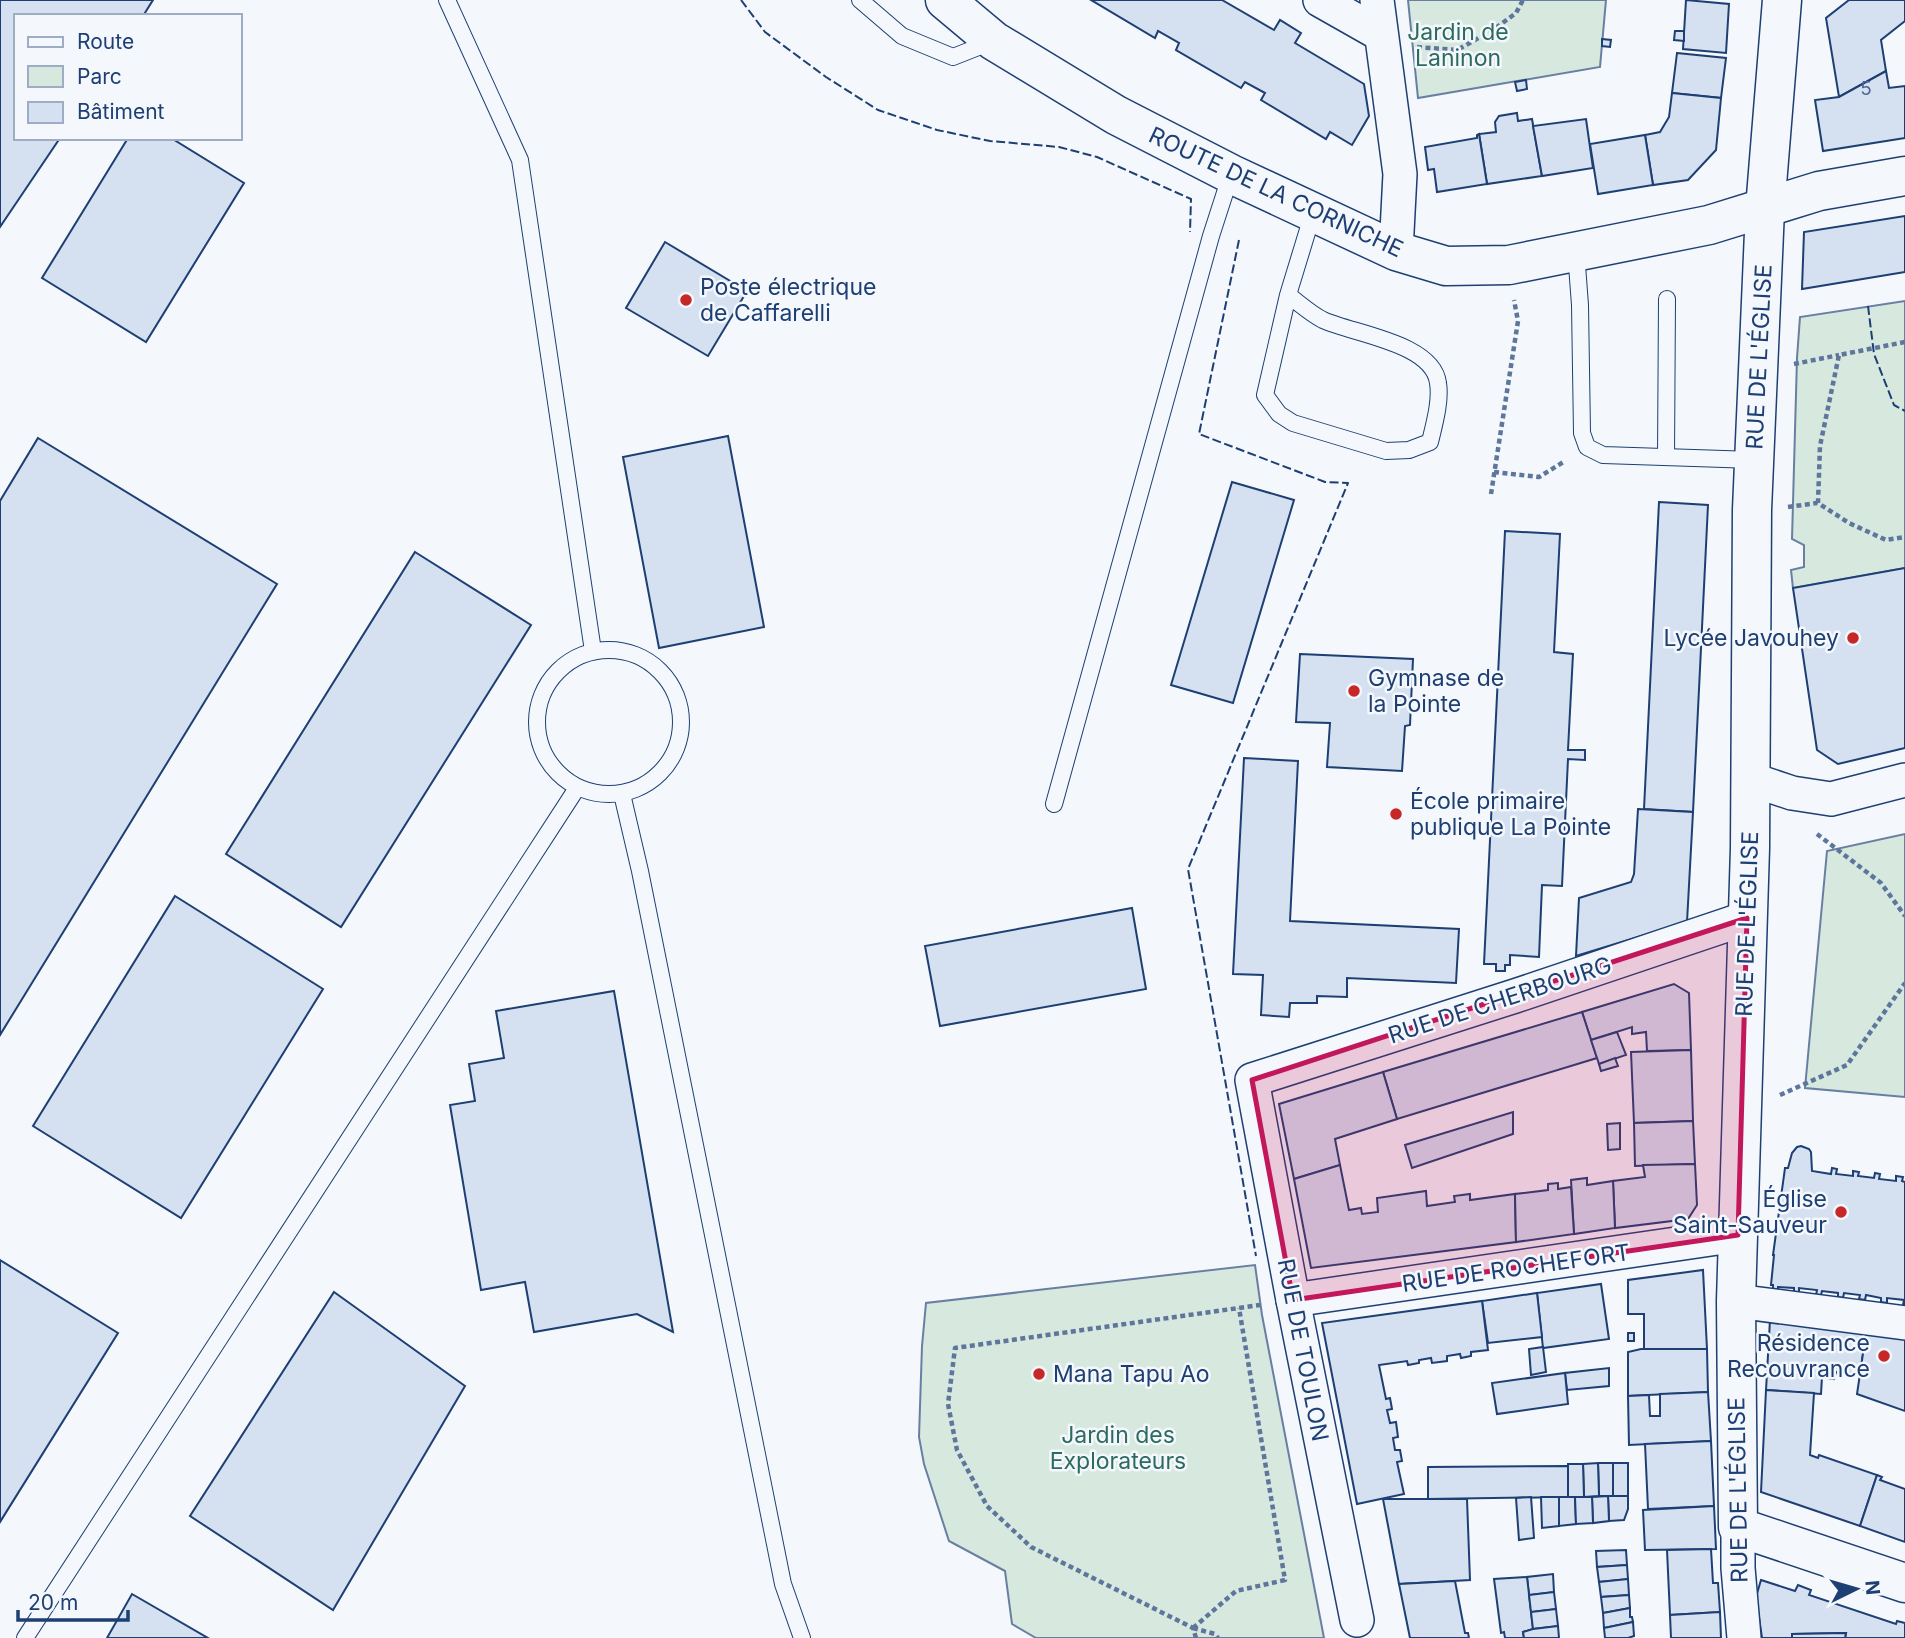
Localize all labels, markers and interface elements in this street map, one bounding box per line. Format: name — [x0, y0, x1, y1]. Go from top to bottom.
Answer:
legend — [14, 14, 242, 140]
park label: Jardin de Laninon — [1407, 18, 1509, 72]
text: Route — [77, 29, 134, 54]
text: Parc — [77, 64, 122, 89]
house number: 5 — [1860, 77, 1872, 100]
text: Bâtiment — [77, 99, 165, 124]
street label: ROUTE DE LA CORNICHE — [1144, 121, 1408, 263]
street label: RUE DE L'ÉGLISE — [1740, 264, 1778, 450]
place label: Poste électrique de Caffarelli — [700, 273, 876, 327]
marker: Poste électrique de Caffarelli — [678, 292, 694, 308]
place label: Lycée Javouhey — [1664, 624, 1839, 652]
marker: Lycée Javouhey — [1845, 630, 1861, 646]
place label: Gymnase de la Pointe — [1368, 664, 1504, 718]
marker: Gymnase de la Pointe — [1346, 683, 1362, 699]
place label: École primaire publique La Pointe — [1410, 787, 1611, 841]
marker: École primaire publique La Pointe — [1388, 806, 1404, 822]
street label: RUE DE L'ÉGLISE — [1730, 831, 1764, 1017]
street label: RUE DE CHERBOURG — [1385, 951, 1615, 1049]
place label: Église Saint-Sauveur — [1673, 1185, 1827, 1239]
marker: Église Saint-Sauveur — [1833, 1204, 1849, 1220]
street label: RUE DE ROCHEFORT — [1400, 1238, 1632, 1298]
street label: RUE DE TOULON — [1272, 1256, 1334, 1444]
place label: Résidence Recouvrance — [1727, 1329, 1870, 1383]
marker: Résidence Recouvrance — [1876, 1348, 1892, 1364]
place label: Mana Tapu Ao — [1053, 1360, 1210, 1388]
marker: Mana Tapu Ao — [1031, 1366, 1047, 1382]
street label: RUE DE L'ÉGLISE — [1722, 1397, 1754, 1583]
park label: Jardin des Explorateurs — [1050, 1421, 1186, 1475]
north arrow — [1821, 1554, 1891, 1624]
scale bar — [18, 1578, 128, 1622]
text: N — [1860, 1579, 1885, 1596]
text: 20 m — [28, 1590, 78, 1615]

